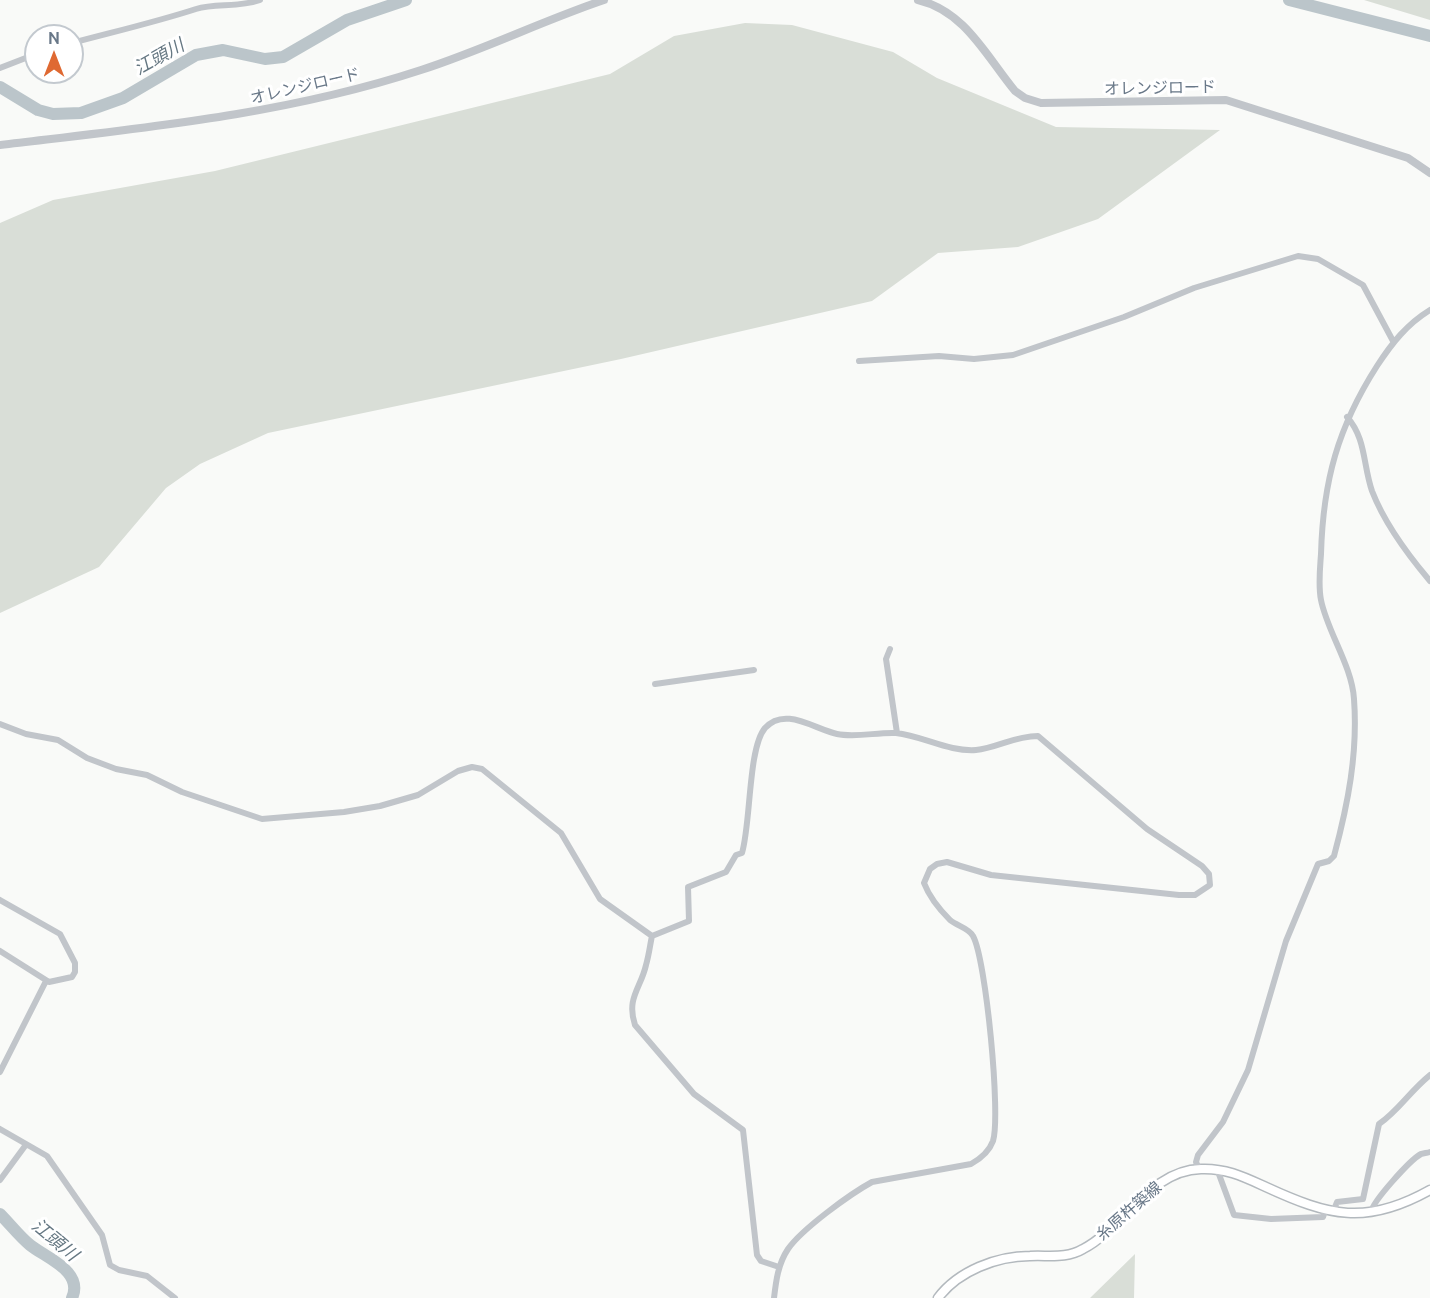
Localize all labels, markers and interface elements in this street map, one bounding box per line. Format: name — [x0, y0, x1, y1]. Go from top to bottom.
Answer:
north arrow — [24, 24, 84, 84]
text: N — [48, 29, 60, 47]
water label: 江頭川 — [130, 34, 188, 80]
street label: オレンジロード — [248, 64, 362, 108]
street label: オレンジロード — [1104, 77, 1216, 99]
street label: 糸原杵築線 — [1093, 1178, 1165, 1244]
water label: 江頭川 — [27, 1214, 83, 1266]

